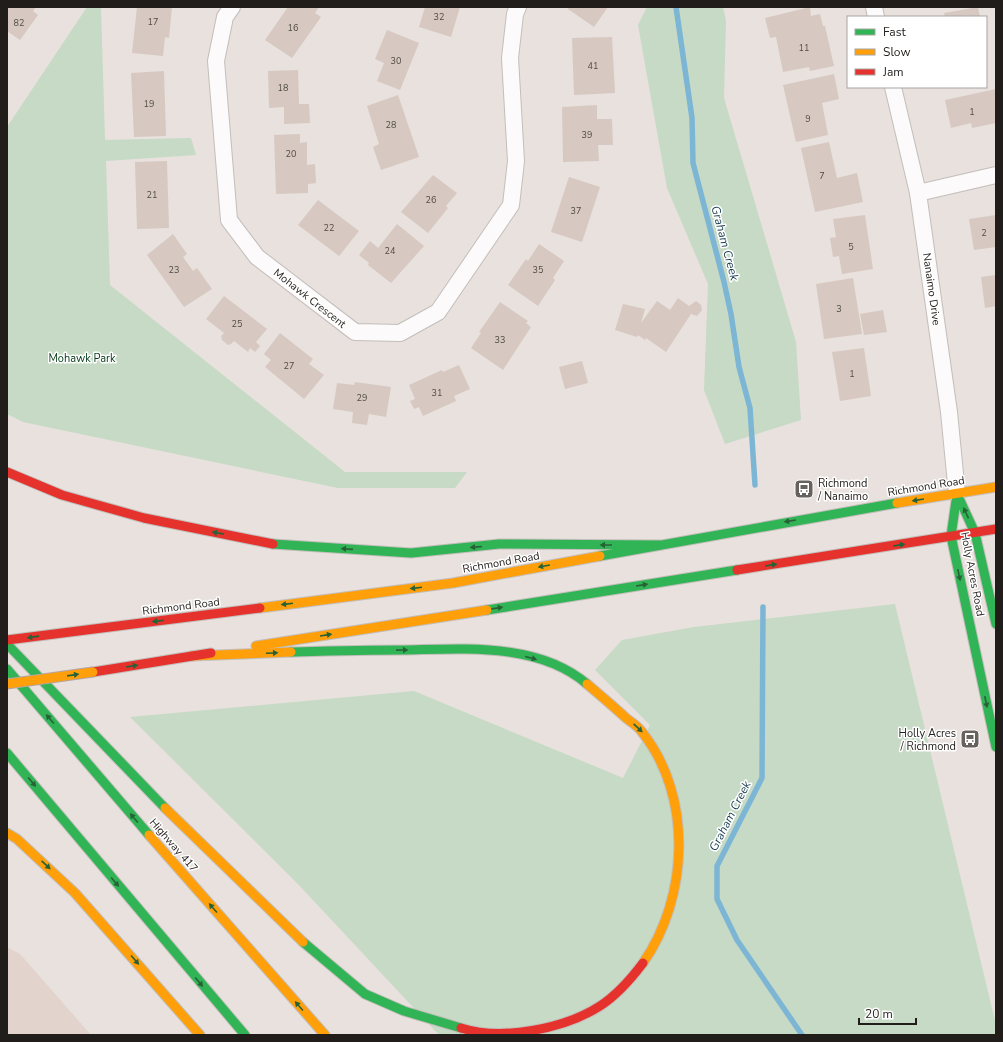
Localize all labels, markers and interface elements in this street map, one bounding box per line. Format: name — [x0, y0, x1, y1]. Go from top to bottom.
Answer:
house number: 32 — [434, 11, 444, 23]
house number: 17 — [148, 16, 158, 28]
legend — [847, 16, 987, 88]
house number: 82 — [14, 17, 24, 29]
house number: 16 — [288, 22, 298, 34]
text: Fast — [883, 24, 906, 40]
house number: 11 — [799, 42, 809, 54]
text: Slow — [883, 44, 911, 60]
house number: 30 — [391, 55, 401, 67]
house number: 41 — [588, 60, 598, 72]
text: Jam — [882, 64, 904, 80]
house number: 18 — [278, 82, 288, 94]
house number: 19 — [144, 98, 154, 110]
house number: 1 — [969, 106, 975, 118]
house number: 9 — [805, 113, 811, 125]
house number: 28 — [386, 119, 396, 131]
house number: 39 — [582, 129, 592, 141]
house number: 20 — [286, 148, 296, 160]
house number: 7 — [819, 170, 825, 182]
house number: 21 — [147, 189, 157, 201]
house number: 26 — [426, 194, 436, 206]
water label: Graham Creek — [707, 204, 743, 283]
house number: 37 — [571, 205, 581, 217]
house number: 22 — [324, 222, 334, 234]
house number: 2 — [981, 227, 987, 239]
house number: 5 — [848, 241, 854, 253]
house number: 24 — [385, 245, 396, 257]
street label: Nanaimo Drive — [919, 252, 944, 326]
house number: 23 — [169, 264, 179, 276]
house number: 35 — [533, 264, 543, 276]
street label: Mohawk Crescent — [270, 265, 349, 332]
house number: 3 — [836, 303, 842, 315]
house number: 25 — [232, 318, 242, 330]
house number: 33 — [495, 334, 505, 346]
park label: Mohawk Park — [48, 351, 116, 366]
house number: 27 — [284, 360, 294, 372]
house number: 1 — [849, 368, 855, 380]
house number: 31 — [432, 387, 442, 399]
house number: 29 — [357, 392, 367, 404]
street label: Richmond Road — [886, 473, 966, 500]
place label: Richmond / Nanaimo — [817, 476, 868, 504]
bus stop icon: Richmond / Nanaimo — [793, 478, 815, 500]
one-way arrow — [912, 497, 924, 503]
one-way arrow — [963, 508, 969, 519]
one-way arrow — [784, 518, 796, 524]
one-way arrow — [212, 530, 224, 536]
street label: Holly Acres Road — [957, 531, 988, 618]
one-way arrow — [599, 542, 612, 548]
one-way arrow — [893, 542, 905, 548]
one-way arrow — [470, 543, 483, 550]
one-way arrow — [341, 545, 353, 552]
street label: Richmond Road — [461, 548, 541, 577]
one-way arrow — [764, 562, 777, 568]
one-way arrow — [538, 564, 550, 570]
one-way arrow — [957, 568, 963, 581]
one-way arrow — [636, 582, 648, 588]
one-way arrow — [409, 585, 422, 591]
street label: Richmond Road — [141, 594, 221, 619]
one-way arrow — [281, 601, 293, 607]
one-way arrow — [491, 605, 503, 611]
one-way arrow — [152, 617, 164, 624]
one-way arrow — [320, 632, 332, 638]
one-way arrow — [27, 633, 39, 640]
one-way arrow — [396, 647, 409, 653]
one-way arrow — [266, 650, 279, 656]
one-way arrow — [525, 655, 537, 661]
one-way arrow — [126, 663, 138, 669]
one-way arrow — [67, 672, 79, 678]
one-way arrow — [984, 696, 990, 708]
one-way arrow — [46, 714, 55, 724]
one-way arrow — [633, 723, 643, 733]
place label: Holly Acres / Richmond — [899, 726, 956, 754]
bus stop icon: Holly Acres / Richmond — [959, 728, 981, 750]
one-way arrow — [28, 777, 36, 788]
water label: Graham Creek — [705, 777, 755, 854]
one-way arrow — [130, 813, 139, 823]
street label: Highway 417 — [146, 815, 201, 875]
one-way arrow — [41, 861, 51, 870]
one-way arrow — [111, 877, 120, 888]
one-way arrow — [208, 903, 218, 913]
one-way arrow — [130, 955, 139, 966]
one-way arrow — [195, 976, 204, 987]
scale bar — [859, 1000, 916, 1026]
one-way arrow — [295, 1001, 304, 1010]
text: 20 m — [865, 1006, 893, 1022]

